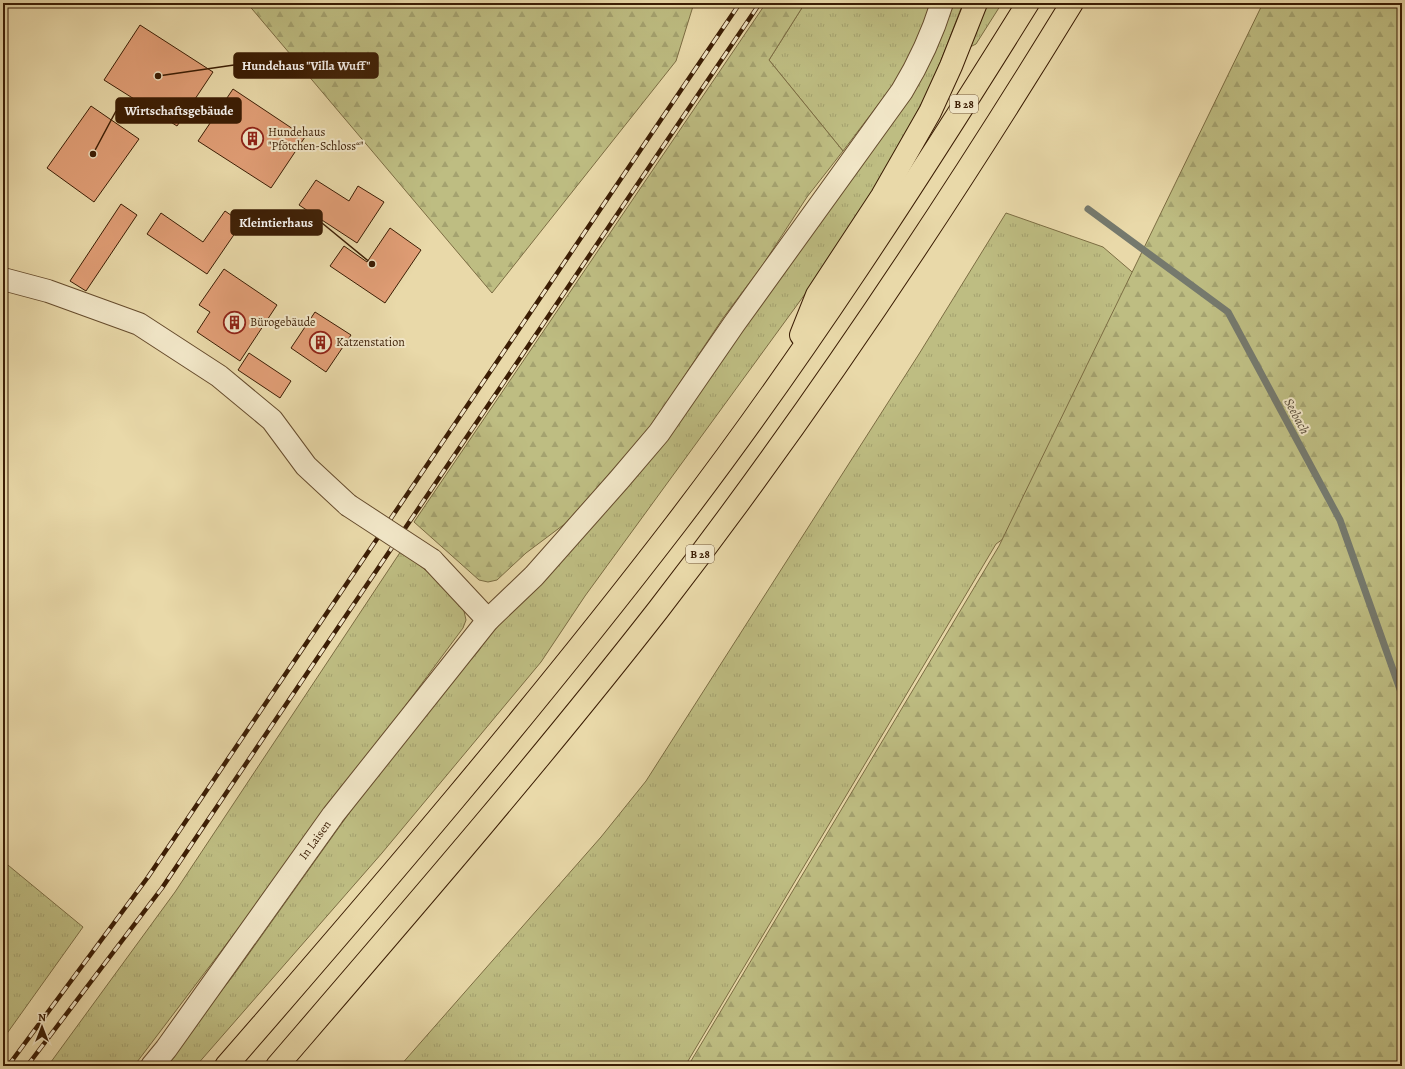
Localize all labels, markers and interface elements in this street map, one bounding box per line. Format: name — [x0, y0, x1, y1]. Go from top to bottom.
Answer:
callout: Hundehaus "Villa Wuff" — [234, 53, 378, 78]
text: Hundehaus "Villa Wuff" — [242, 57, 370, 74]
road number: B 28 — [950, 95, 978, 113]
callout: Wirtschaftsgebäude — [116, 98, 241, 123]
text: Wirtschaftsgebäude — [124, 102, 234, 119]
place label: Hundehaus "Pfötchen-Schloss“" — [268, 124, 364, 154]
building icon: Hundehaus "Pfötchen-Schloss“" — [239, 126, 265, 152]
callout: Kleintierhaus — [231, 210, 322, 235]
text: Kleintierhaus — [239, 214, 313, 231]
building icon: Bürogebäude — [222, 309, 248, 335]
place label: Bürogebäude — [250, 314, 316, 330]
building icon: Katzenstation — [308, 329, 334, 355]
place label: Katzenstation — [336, 334, 405, 350]
water label: Seebach — [1280, 395, 1314, 437]
road number: B 28 — [686, 545, 714, 563]
street label: In Laisen — [295, 817, 335, 863]
north arrow — [22, 1007, 62, 1047]
text: N — [38, 1010, 46, 1025]

